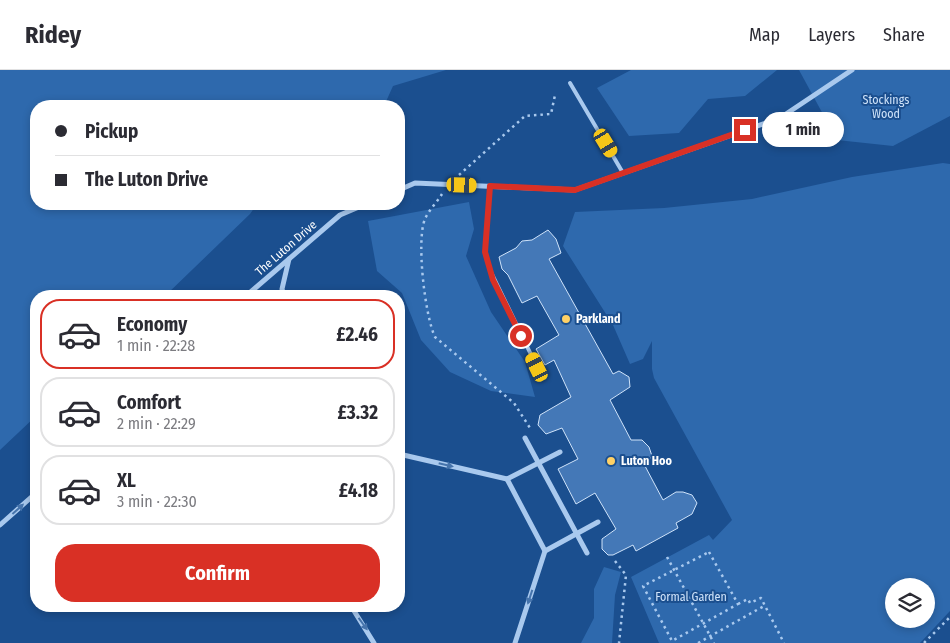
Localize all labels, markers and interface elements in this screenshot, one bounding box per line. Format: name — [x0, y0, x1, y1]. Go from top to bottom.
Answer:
text: Ridey — [25, 21, 81, 49]
text: Map — [749, 24, 780, 46]
text: Layers — [808, 24, 855, 46]
text: Share — [883, 24, 925, 46]
park label: Stockings Wood — [863, 93, 909, 121]
callout: 1 min — [762, 112, 845, 148]
route end — [734, 119, 756, 141]
text: Pickup — [85, 120, 138, 143]
text: 1 min — [786, 120, 820, 139]
car — [591, 126, 620, 160]
text: The Luton Drive — [85, 168, 208, 191]
car — [446, 177, 477, 193]
street label: The Luton Drive — [252, 218, 320, 278]
icon: car — [57, 312, 102, 357]
place label: Parkland — [576, 312, 620, 326]
text: Economy — [117, 313, 187, 336]
marker: Parkland — [560, 313, 572, 325]
text: £2.46 — [336, 323, 378, 346]
route start — [510, 325, 532, 347]
text: 1 min · 22:28 — [117, 336, 195, 355]
car — [523, 350, 550, 384]
icon: car — [57, 390, 102, 435]
text: Comfort — [117, 391, 181, 414]
text: £3.32 — [337, 401, 378, 424]
text: 2 min · 22:29 — [117, 414, 196, 433]
place label: Luton Hoo — [621, 454, 672, 468]
marker: Luton Hoo — [605, 455, 617, 467]
one-way arrow — [439, 461, 454, 469]
icon: car — [57, 468, 102, 513]
text: XL — [117, 469, 136, 492]
text: £4.18 — [339, 479, 378, 502]
text: 3 min · 22:30 — [117, 492, 197, 511]
one-way arrow — [12, 504, 25, 515]
button: Confirm — [55, 544, 380, 602]
map controls — [885, 578, 935, 628]
button: layers — [885, 578, 935, 628]
one-way arrow — [525, 590, 533, 605]
park label: Formal Garden — [655, 590, 727, 604]
one-way arrow — [358, 617, 369, 630]

